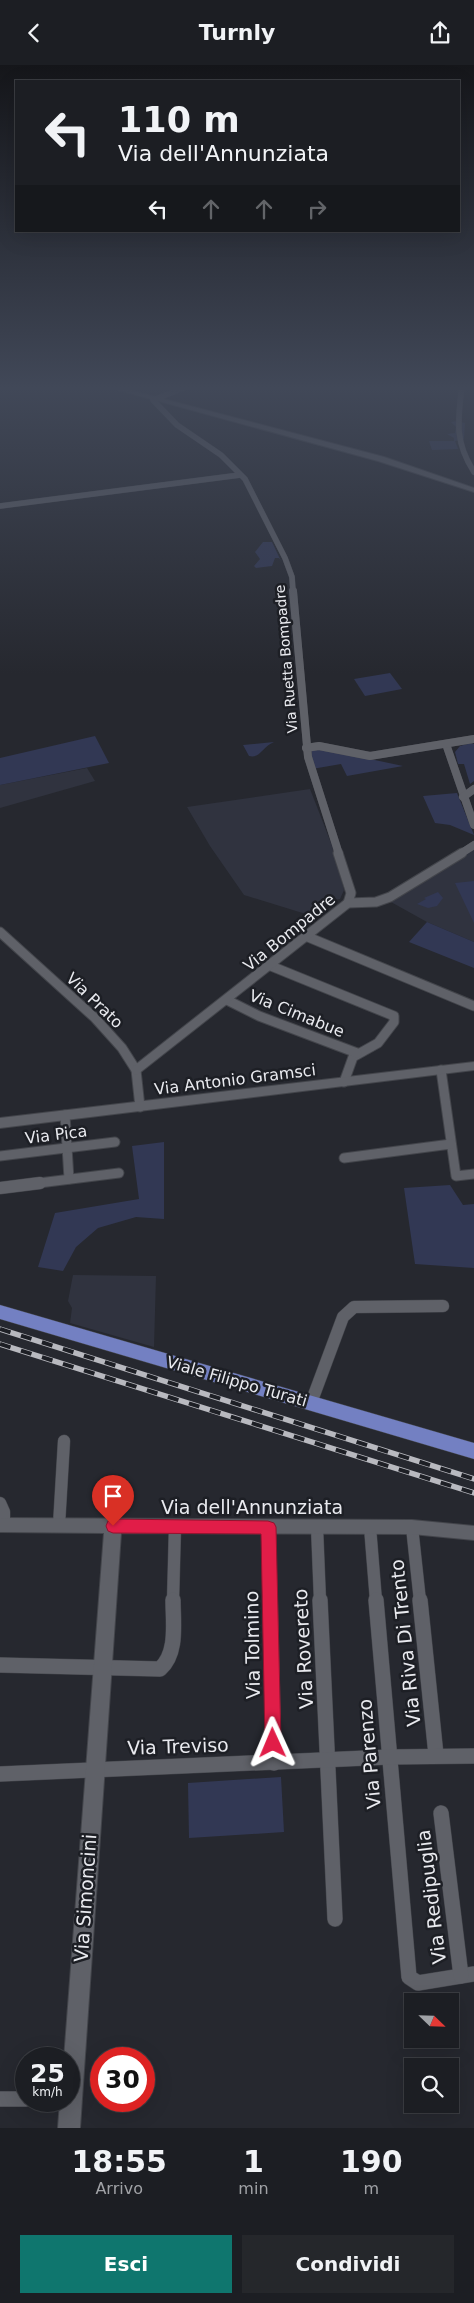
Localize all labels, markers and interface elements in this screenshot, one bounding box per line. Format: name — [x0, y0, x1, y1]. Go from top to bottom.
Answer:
icon: back — [20, 19, 48, 47]
icon: share — [426, 19, 454, 47]
text: Turnly — [199, 20, 275, 45]
icon: left — [35, 100, 100, 165]
text: 110 m — [118, 100, 240, 140]
text: Via dell'Annunziata — [118, 141, 329, 166]
icon: left — [144, 195, 172, 223]
icon: ahead — [197, 195, 225, 223]
icon: ahead — [250, 195, 278, 223]
icon: right — [303, 195, 331, 223]
street label: Via Ruetta Bompadre — [272, 584, 300, 734]
street label: Via Bompadre — [240, 890, 339, 975]
street label: Via Prato — [62, 969, 127, 1032]
street label: Via Cimabue — [246, 986, 347, 1041]
street label: Via Antonio Gramsci — [153, 1060, 317, 1099]
street label: Via Pica — [24, 1121, 88, 1148]
street label: Viale Filippo Turati — [164, 1352, 309, 1411]
pin — [92, 1475, 134, 1526]
icon: arrive — [99, 1482, 127, 1510]
street label: Via dell'Annunziata — [161, 1496, 343, 1518]
street label: Via Riva Di Trento — [385, 1558, 425, 1728]
street label: Via Rovereto — [289, 1588, 317, 1710]
street label: Via Tolmino — [240, 1591, 264, 1699]
street label: Via Parenzo — [353, 1698, 385, 1810]
position arrow — [246, 1716, 298, 1768]
street label: Via Treviso — [127, 1733, 229, 1759]
street label: Via Redipuglia — [412, 1829, 450, 1965]
street label: Via Simoncini — [70, 1833, 100, 1963]
north arrow — [404, 1993, 459, 2047]
map controls — [404, 1993, 459, 2113]
speed limit sign: 30 — [90, 2047, 155, 2112]
button: search — [404, 2058, 459, 2113]
text: 25 — [30, 2059, 65, 2088]
text: km/h — [32, 2085, 63, 2099]
text: 18:55 — [71, 2144, 167, 2179]
text: 1 — [243, 2144, 264, 2179]
text: 190 — [340, 2144, 403, 2179]
text: Arrivo — [95, 2179, 143, 2198]
text: min — [238, 2179, 269, 2198]
text: m — [363, 2179, 379, 2198]
button: Esci — [20, 2235, 232, 2293]
button: Condividi — [242, 2235, 454, 2293]

